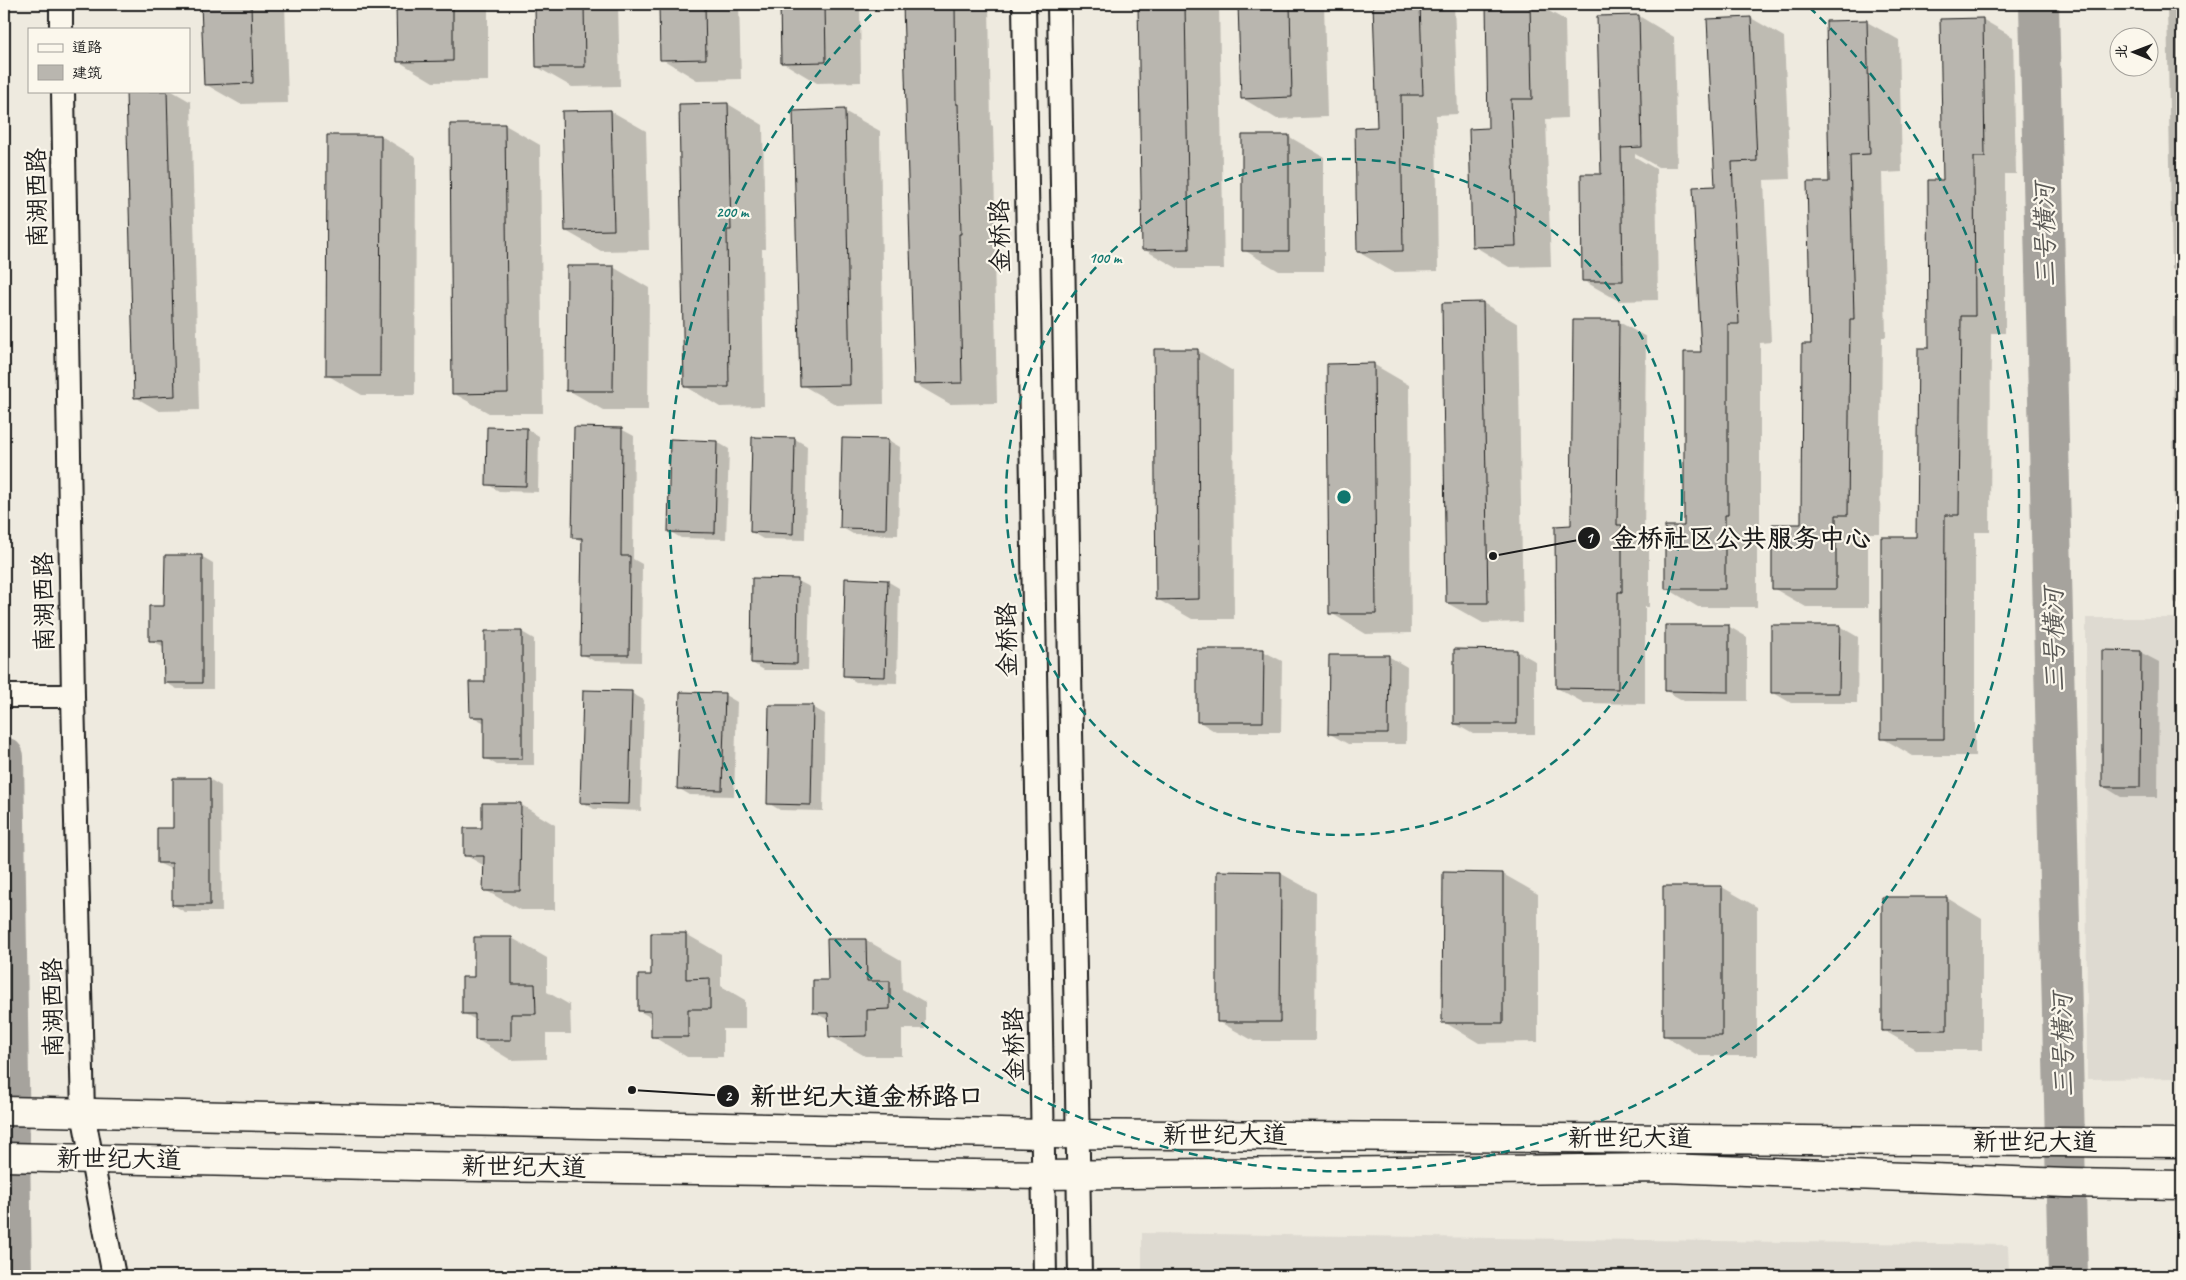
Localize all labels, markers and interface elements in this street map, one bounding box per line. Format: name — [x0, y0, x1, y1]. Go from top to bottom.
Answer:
legend — [28, 28, 190, 92]
north arrow — [2108, 28, 2158, 78]
text: 道路 — [72, 38, 102, 57]
text: 北 — [2113, 45, 2130, 59]
text: 建筑 — [72, 64, 102, 83]
street label: 南湖西路 — [20, 148, 54, 248]
water label: 三号横河 — [2028, 179, 2062, 287]
street label: 金桥路 — [983, 198, 1017, 274]
text: 200 m — [716, 203, 750, 222]
text: 100 m — [1089, 249, 1123, 268]
centre of rings — [1335, 488, 1353, 506]
callout: 金桥社区公共服务中心 — [1576, 517, 1881, 558]
text: 金桥社区公共服务中心 — [1611, 522, 1871, 555]
text: 1 — [1586, 529, 1595, 548]
street label: 南湖西路 — [27, 552, 61, 652]
water label: 三号横河 — [2037, 584, 2071, 692]
street label: 金桥路 — [990, 602, 1024, 678]
street label: 南湖西路 — [36, 958, 70, 1058]
water label: 三号横河 — [2046, 989, 2080, 1097]
street label: 金桥路 — [997, 1007, 1031, 1083]
callout: 新世纪大道金桥路口 — [715, 1076, 994, 1117]
text: 新世纪大道金桥路口 — [750, 1080, 984, 1113]
text: 2 — [725, 1087, 733, 1106]
street label: 新世纪大道 — [1162, 1119, 1288, 1151]
street label: 新世纪大道 — [1567, 1122, 1693, 1154]
street label: 新世纪大道 — [1972, 1126, 2098, 1158]
street label: 新世纪大道 — [56, 1142, 182, 1176]
street label: 新世纪大道 — [461, 1150, 587, 1184]

